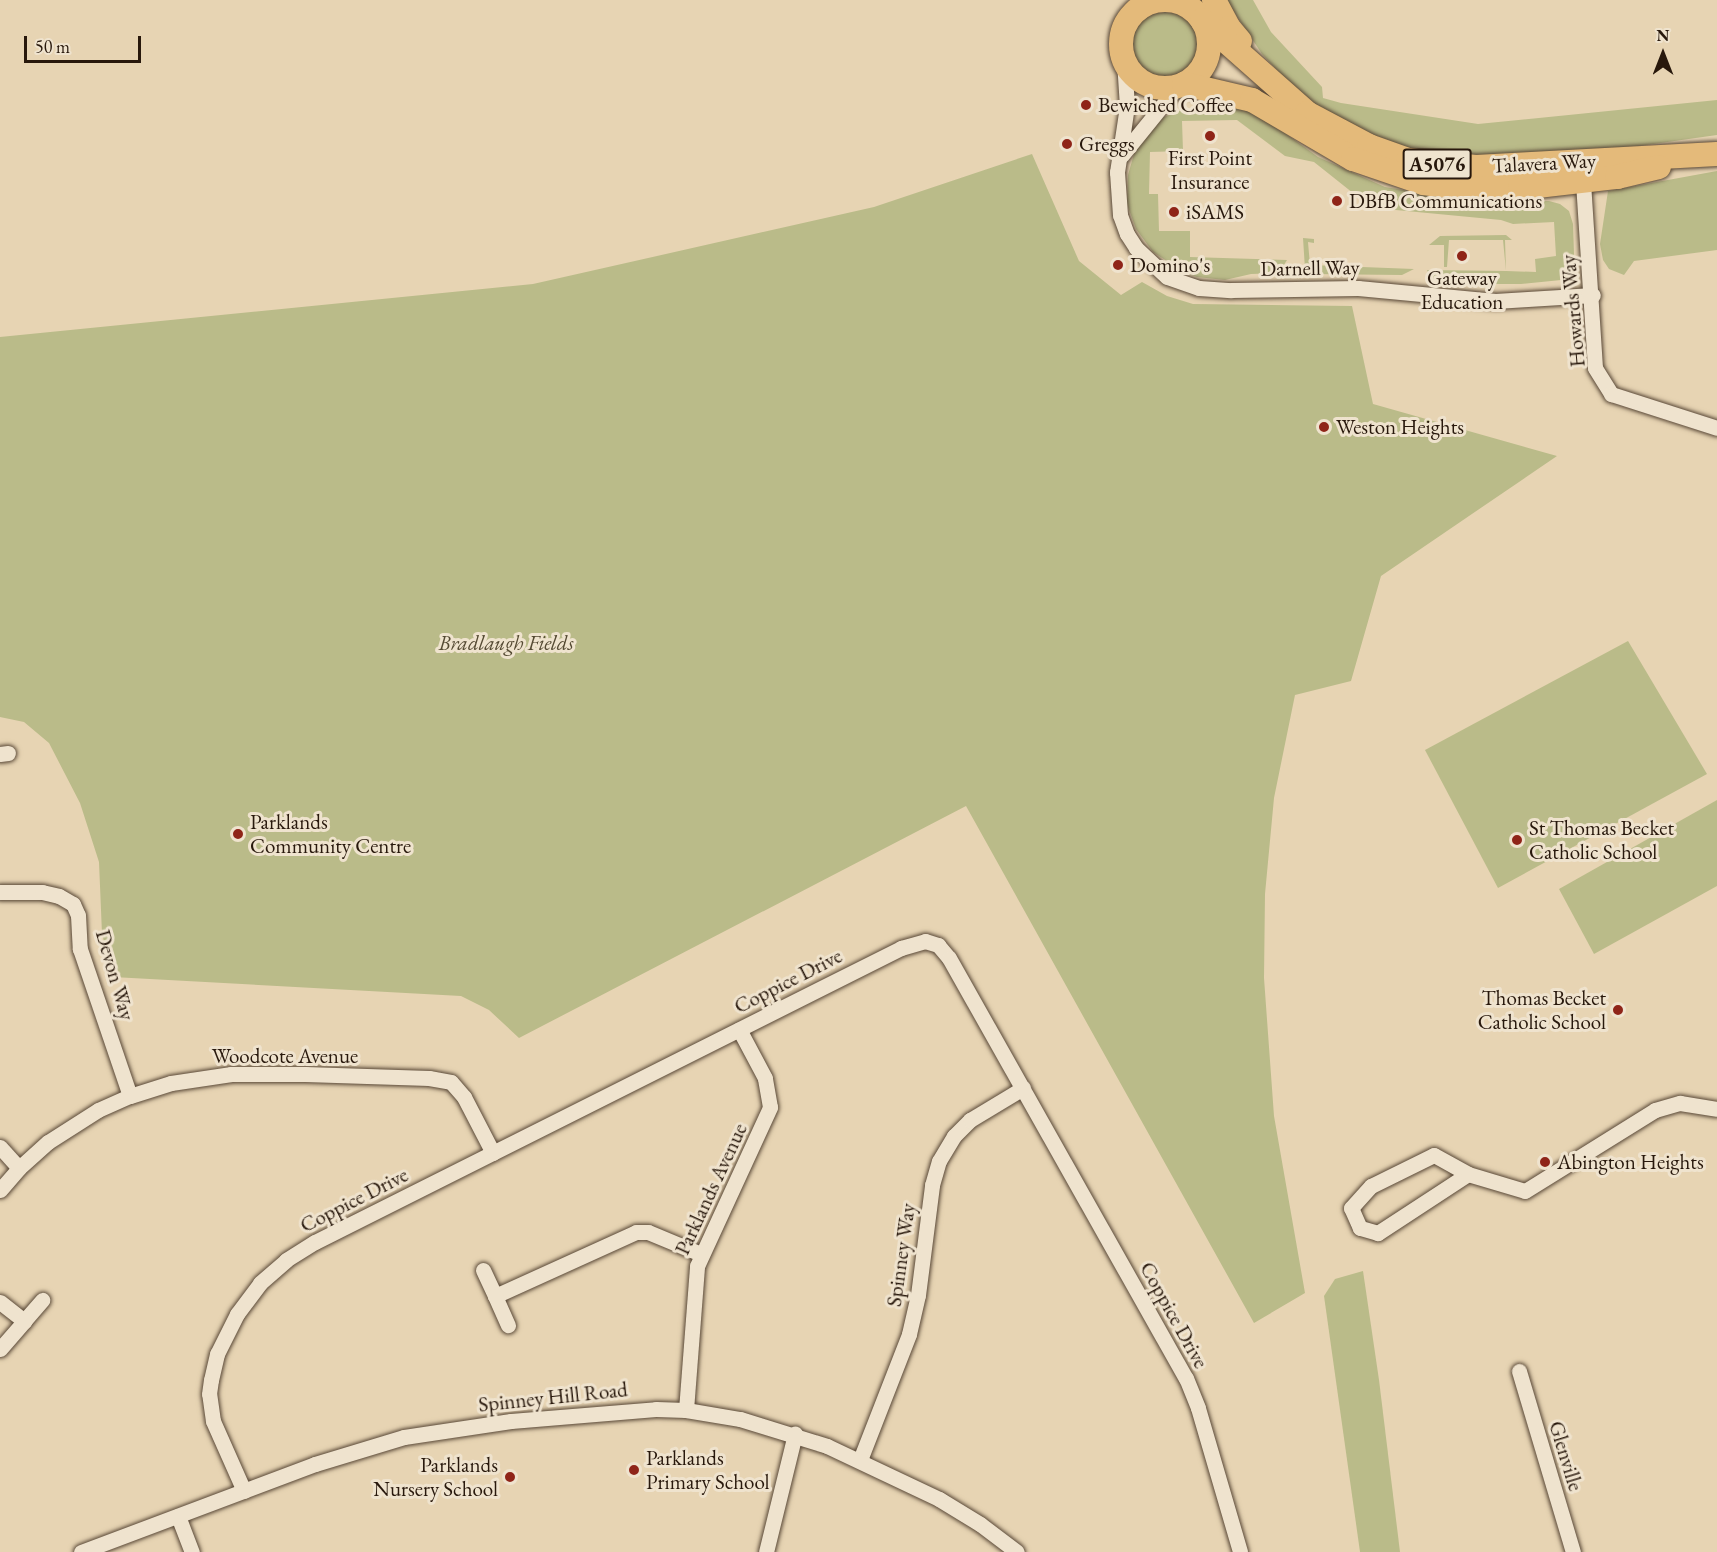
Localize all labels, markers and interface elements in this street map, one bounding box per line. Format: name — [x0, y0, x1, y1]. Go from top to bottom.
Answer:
scale bar — [27, 24, 144, 62]
north arrow — [1633, 24, 1693, 84]
text: N — [1657, 25, 1669, 46]
text: 50 m — [35, 35, 70, 58]
place label: Bewiched Coffee — [1098, 92, 1233, 118]
marker: Bewiched Coffee — [1079, 98, 1093, 112]
marker: First Point Insurance — [1203, 129, 1217, 143]
place label: Greggs — [1079, 131, 1135, 157]
marker: Greggs — [1060, 137, 1074, 151]
place label: First Point Insurance — [1168, 145, 1252, 195]
road number: A5076 — [1402, 147, 1472, 181]
street label: Talavera Way — [1491, 148, 1597, 178]
place label: DBfB Communications — [1349, 188, 1542, 214]
marker: DBfB Communications — [1330, 194, 1344, 208]
place label: iSAMS — [1186, 199, 1244, 225]
marker: iSAMS — [1167, 205, 1181, 219]
marker: Gateway Education — [1455, 249, 1469, 263]
place label: Domino's — [1130, 252, 1210, 278]
street label: Howards Way — [1556, 254, 1590, 368]
street label: Darnell Way — [1260, 255, 1360, 281]
marker: Domino's — [1111, 258, 1125, 272]
place label: Gateway Education — [1421, 265, 1503, 315]
place label: Weston Heights — [1336, 414, 1464, 440]
marker: Weston Heights — [1317, 420, 1331, 434]
park label: Bradlaugh Fields — [438, 630, 574, 656]
place label: Parklands Community Centre — [250, 809, 411, 859]
place label: St Thomas Becket Catholic School — [1529, 815, 1674, 865]
marker: Parklands Community Centre — [231, 827, 245, 841]
marker: St Thomas Becket Catholic School — [1510, 833, 1524, 847]
street label: Devon Way — [90, 927, 140, 1023]
street label: Coppice Drive — [730, 943, 846, 1019]
place label: Thomas Becket Catholic School — [1478, 985, 1606, 1035]
marker: Thomas Becket Catholic School — [1611, 1003, 1625, 1017]
street label: Woodcote Avenue — [212, 1043, 358, 1069]
street label: Parklands Avenue — [670, 1119, 752, 1259]
place label: Abington Heights — [1557, 1149, 1704, 1175]
marker: Abington Heights — [1538, 1155, 1552, 1169]
street label: Coppice Drive — [296, 1162, 412, 1238]
street label: Spinney Way — [881, 1202, 921, 1308]
street label: Coppice Drive — [1134, 1257, 1214, 1373]
street label: Spinney Hill Road — [477, 1377, 629, 1417]
street label: Glenville — [1543, 1418, 1589, 1494]
place label: Parklands Primary School — [646, 1445, 770, 1495]
place label: Parklands Nursery School — [373, 1452, 498, 1502]
marker: Parklands Primary School — [627, 1463, 641, 1477]
marker: Parklands Nursery School — [503, 1470, 517, 1484]

